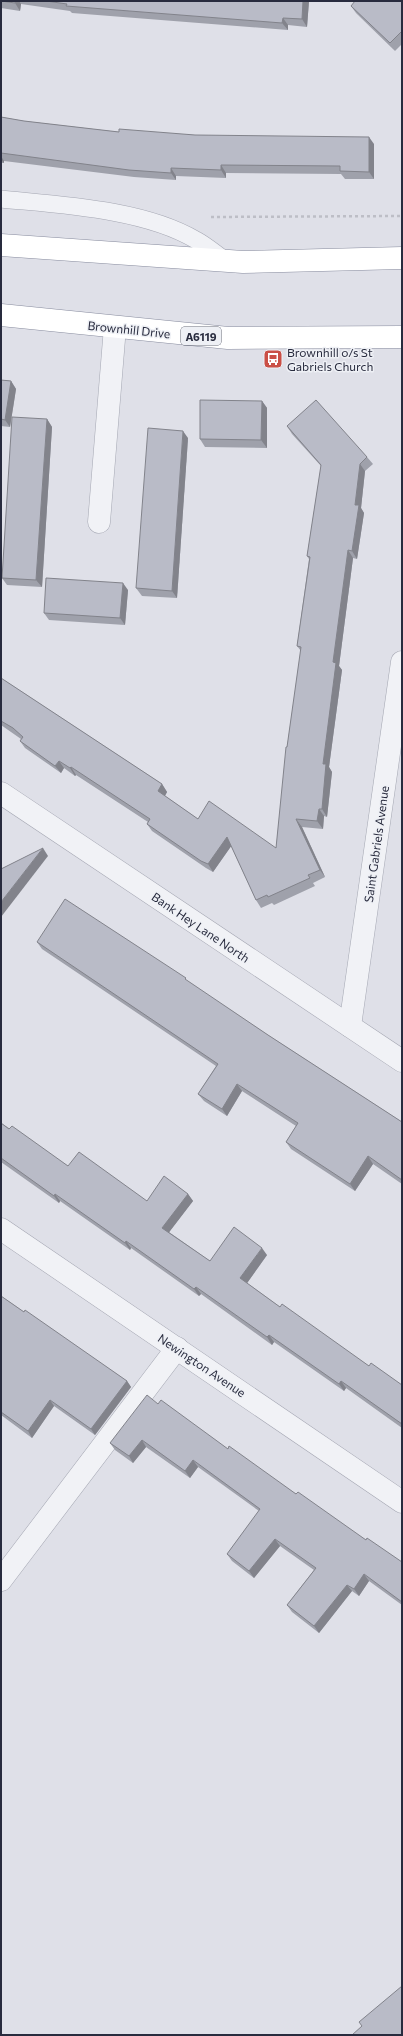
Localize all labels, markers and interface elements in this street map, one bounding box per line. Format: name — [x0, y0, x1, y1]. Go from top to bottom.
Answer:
street label: Brownhill Drive — [87, 318, 171, 340]
road number: A6119 — [181, 327, 221, 345]
place label: Brownhill o/s St Gabriels Church — [287, 345, 373, 373]
bus stop icon: Brownhill o/s St Gabriels Church — [262, 348, 284, 370]
street label: Saint Gabriels Avenue — [361, 785, 391, 903]
street label: Bank Hey Lane North — [149, 889, 253, 965]
street label: Newington Avenue — [156, 1331, 248, 1399]

